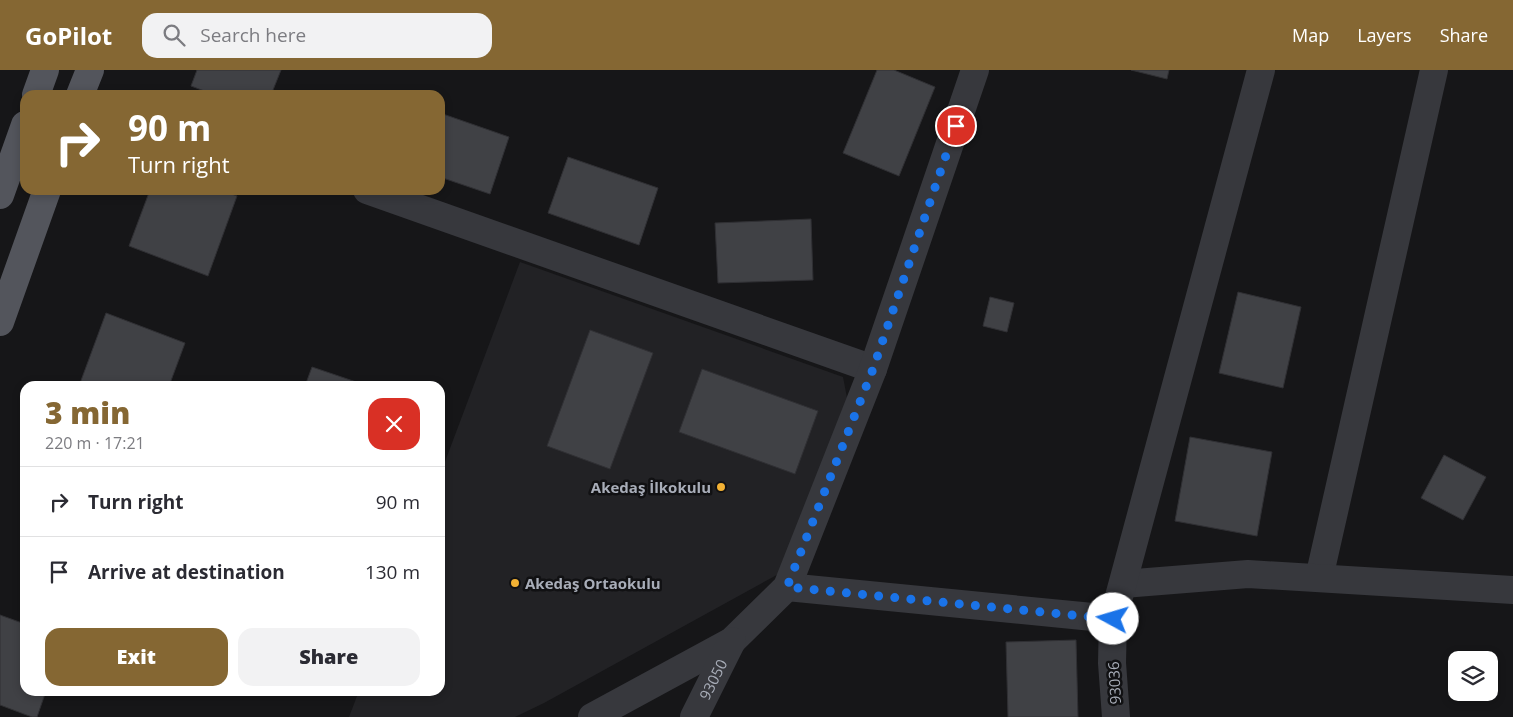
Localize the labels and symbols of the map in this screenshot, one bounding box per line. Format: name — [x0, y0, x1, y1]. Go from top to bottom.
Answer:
pin — [935, 105, 977, 147]
place label: Akedaş İlkokulu — [591, 477, 711, 497]
marker: Akedaş İlkokulu — [715, 481, 727, 493]
place label: Akedaş Ortaokulu — [525, 573, 661, 593]
marker: Akedaş Ortaokulu — [509, 577, 521, 589]
position arrow — [1086, 592, 1138, 644]
street label: 93050 — [694, 656, 731, 703]
street label: 93036 — [1103, 661, 1125, 705]

